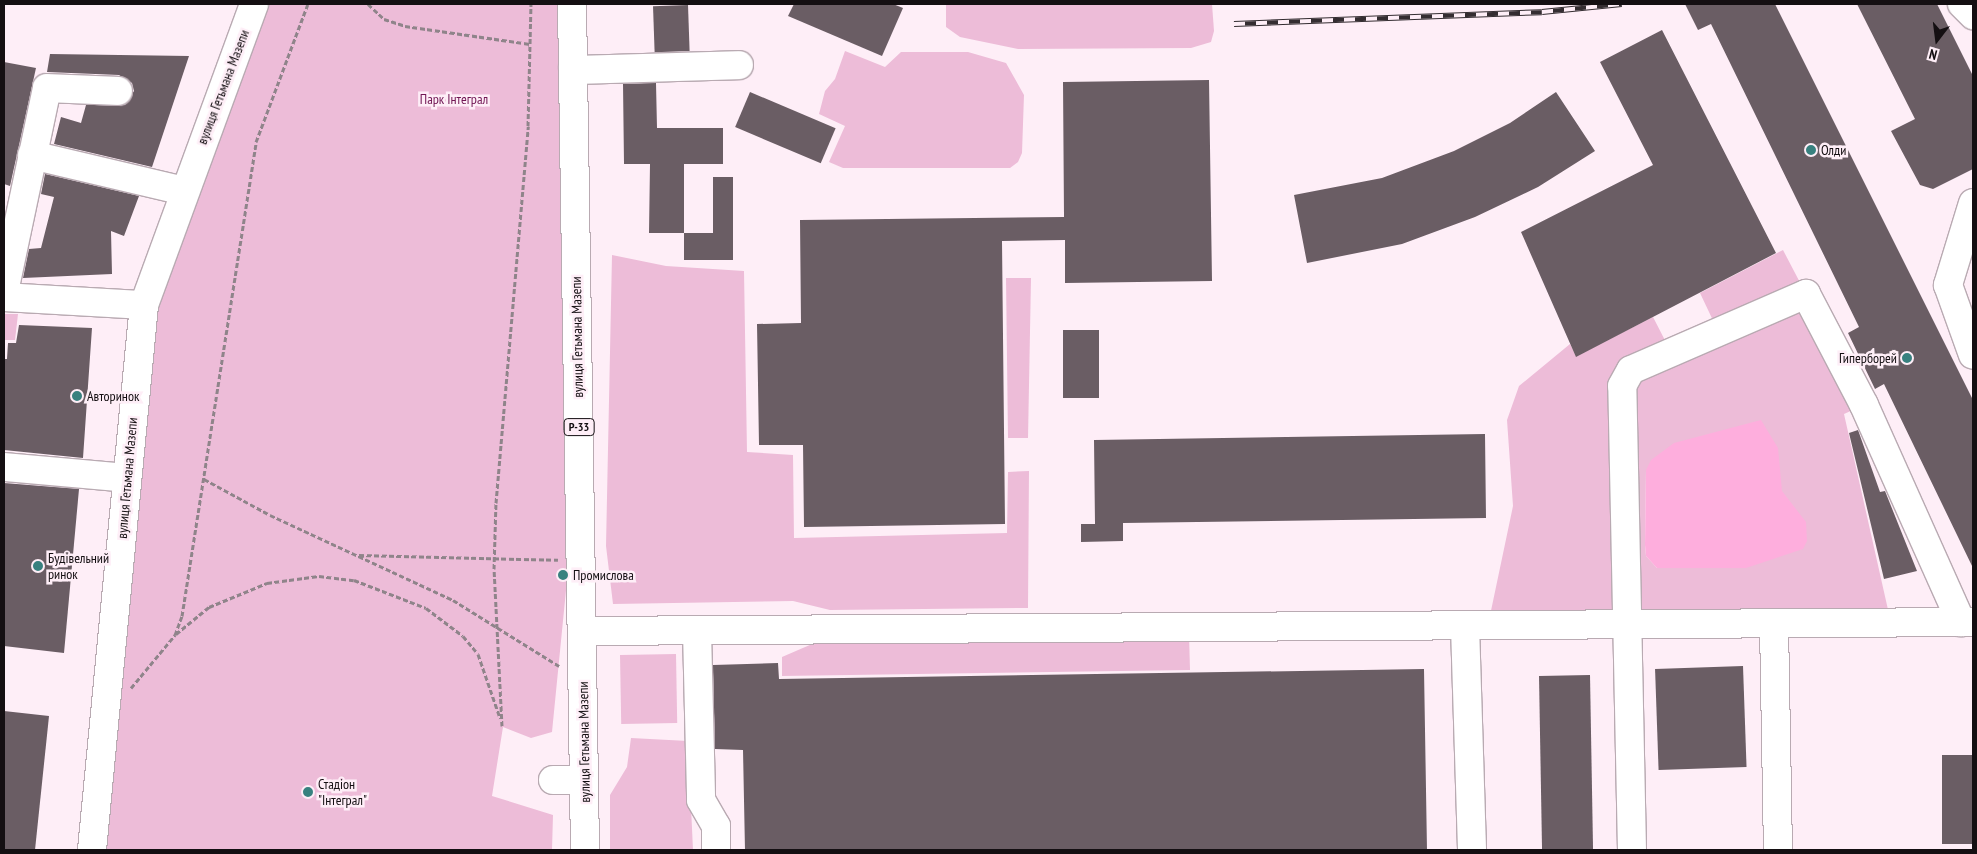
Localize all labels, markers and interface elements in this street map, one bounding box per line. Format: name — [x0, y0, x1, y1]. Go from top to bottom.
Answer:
north arrow — [1912, 15, 1962, 65]
street label: вулиця Гетьмана Мазепи — [193, 27, 253, 147]
text: N — [1927, 45, 1939, 64]
park label: Парк Інтеграл — [420, 91, 488, 107]
place label: Олди — [1821, 142, 1846, 158]
marker: Олди — [1805, 144, 1817, 156]
street label: вулиця Гетьмана Мазепи — [568, 276, 586, 398]
place label: Гиперборей — [1839, 350, 1897, 366]
marker: Гиперборей — [1901, 352, 1913, 364]
place label: Авторинок — [87, 388, 139, 404]
marker: Авторинок — [71, 390, 83, 402]
street label: вулиця Гетьмана Мазепи — [113, 417, 141, 539]
road number: Р-33 — [563, 418, 595, 437]
place label: Будівельний ринок — [48, 550, 109, 582]
marker: Будівельний ринок — [32, 560, 44, 572]
place label: Промислова — [573, 567, 634, 583]
marker: Промислова — [557, 569, 569, 581]
street label: вулиця Гетьмана Мазепи — [575, 681, 593, 803]
place label: Стадіон "Інтеграл" — [318, 776, 367, 809]
marker: Стадіон "Інтеграл" — [302, 786, 314, 798]

